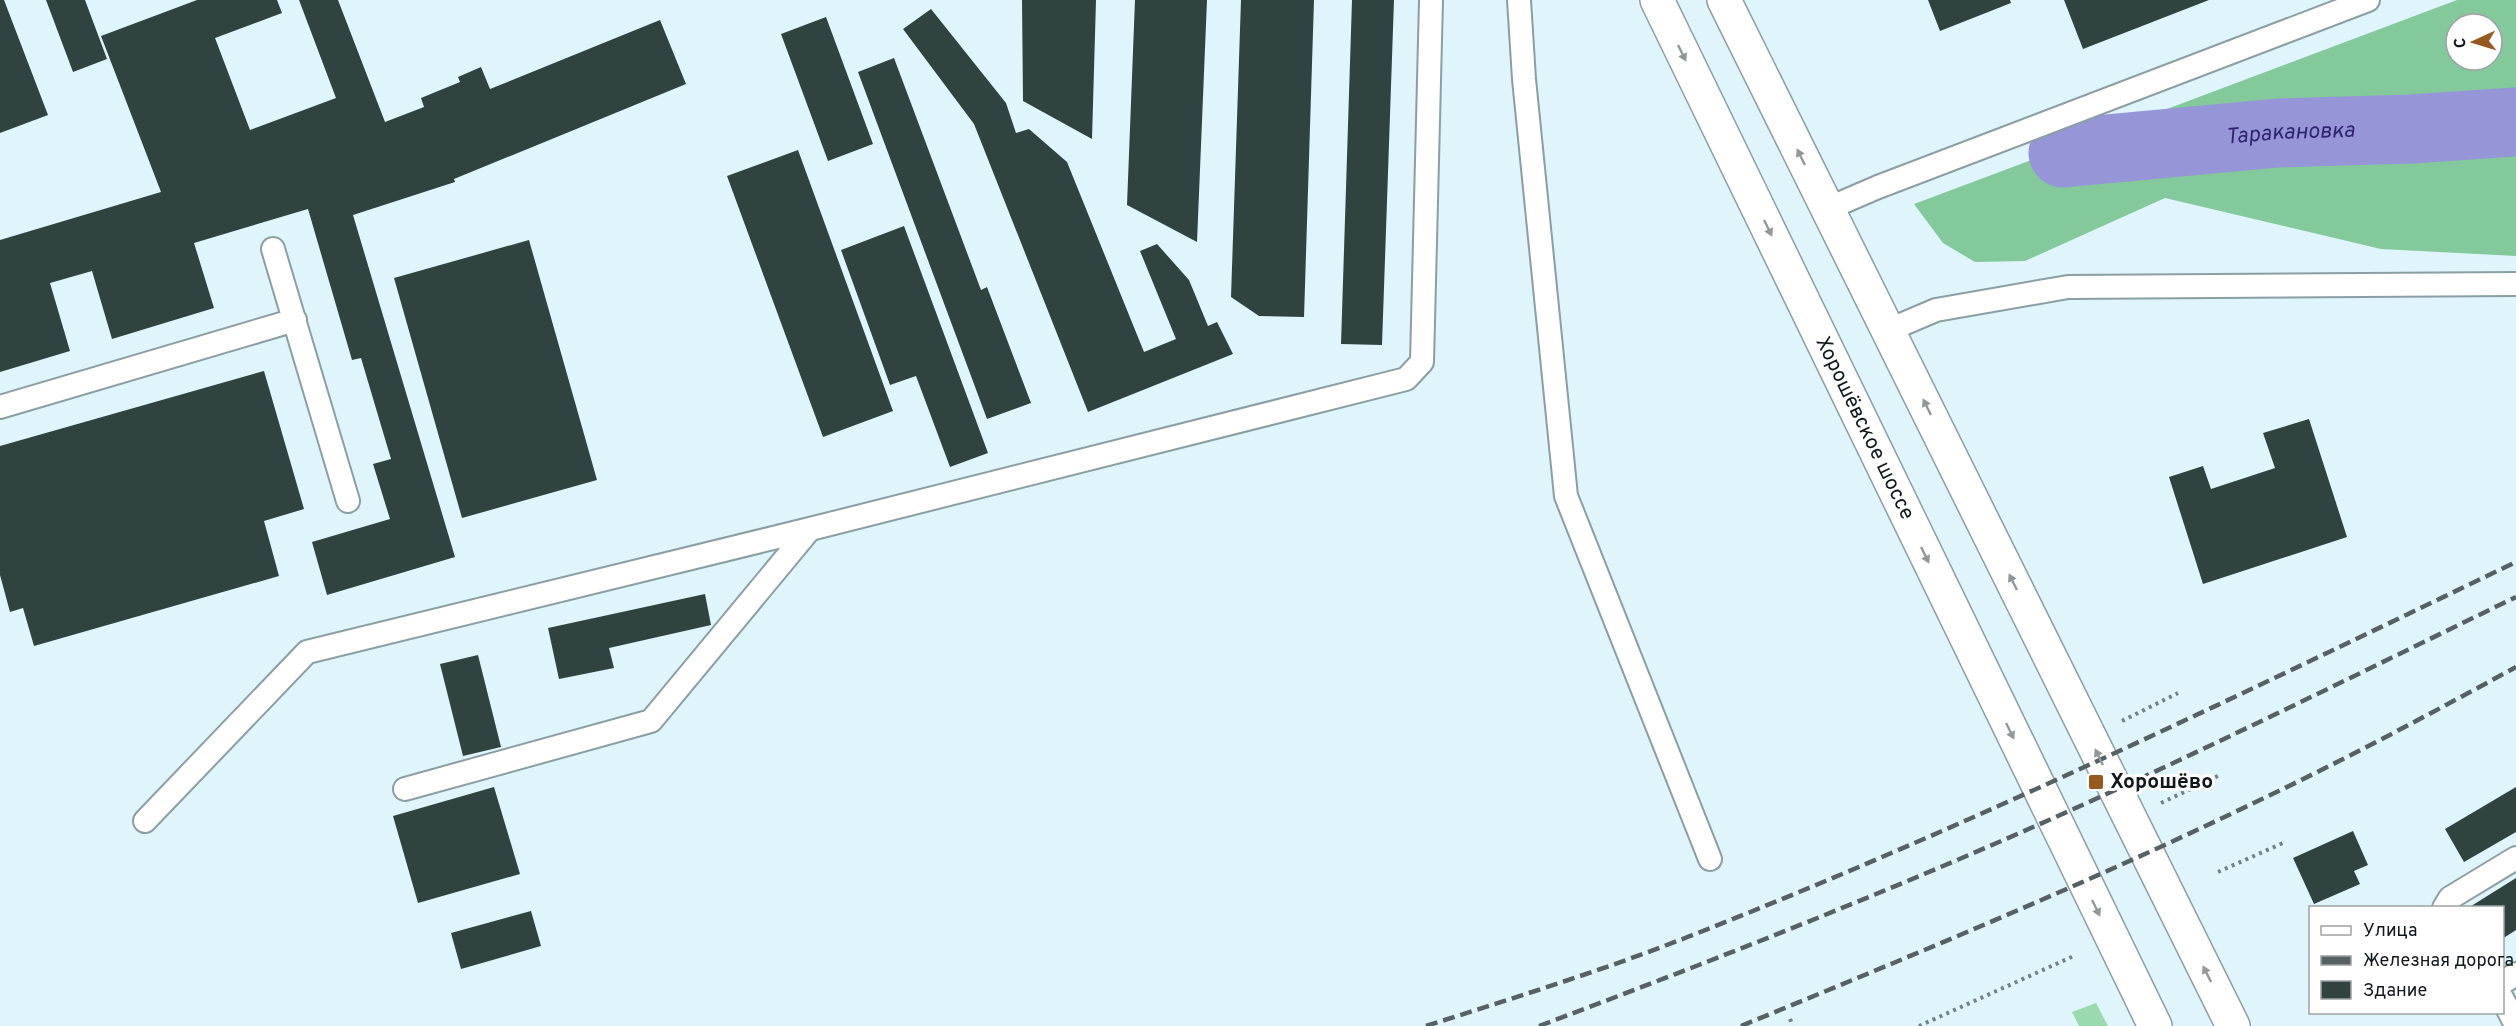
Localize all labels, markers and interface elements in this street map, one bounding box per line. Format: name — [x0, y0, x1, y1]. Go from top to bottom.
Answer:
north arrow — [2444, 12, 2504, 72]
text: С — [2451, 37, 2471, 49]
one-way arrow — [1678, 44, 1687, 61]
water label: Таракановка — [2224, 117, 2356, 151]
one-way arrow — [1797, 149, 1806, 166]
one-way arrow — [1763, 220, 1772, 237]
street label: Хорошёвское шоссе — [1809, 332, 1921, 524]
one-way arrow — [1922, 398, 1931, 415]
one-way arrow — [1921, 546, 1930, 563]
one-way arrow — [2008, 573, 2017, 590]
one-way arrow — [2006, 722, 2015, 739]
one-way arrow — [2094, 748, 2104, 765]
place label: Хорошёво — [2110, 769, 2213, 796]
marker: Хорошёво — [2087, 773, 2105, 791]
one-way arrow — [2092, 899, 2101, 916]
legend — [2309, 906, 2504, 1014]
text: Улица — [2363, 920, 2417, 943]
text: Железная дорога — [2363, 950, 2514, 973]
one-way arrow — [2202, 965, 2211, 982]
text: Здание — [2363, 980, 2427, 1003]

